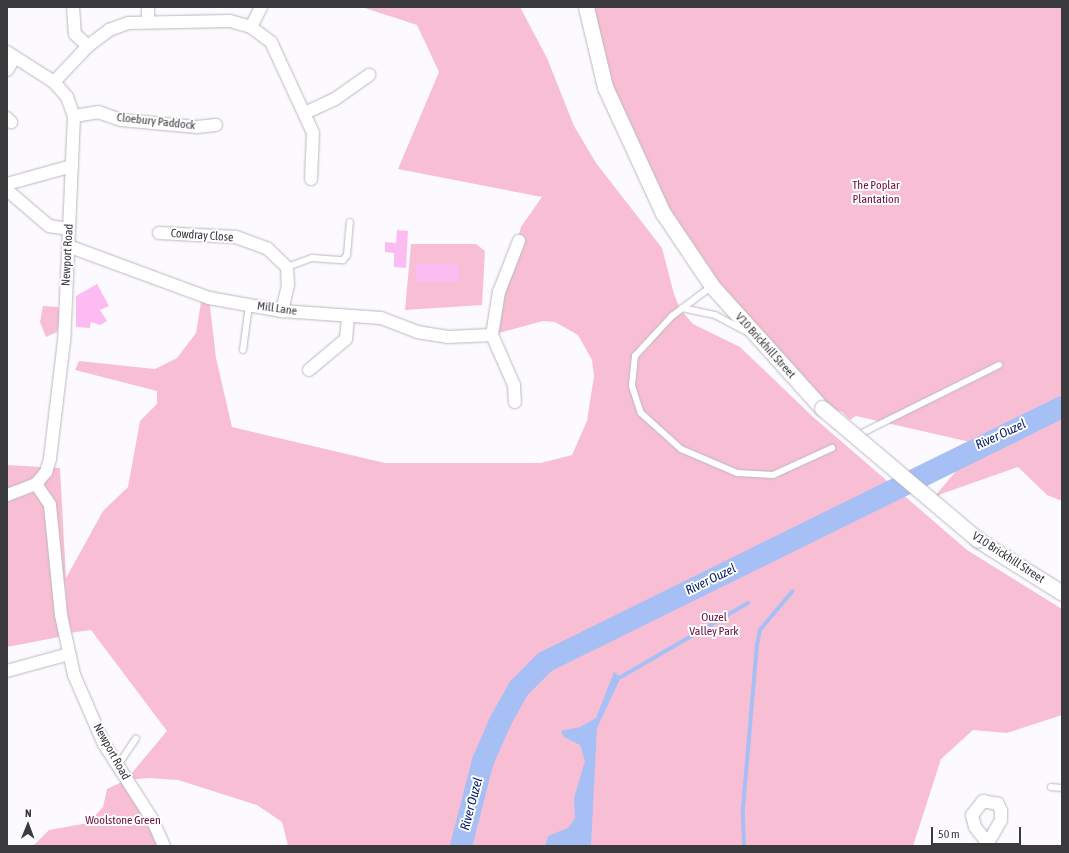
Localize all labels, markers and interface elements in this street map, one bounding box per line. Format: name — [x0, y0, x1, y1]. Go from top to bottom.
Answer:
street label: Cloebury Paddock — [116, 111, 196, 133]
park label: The Poplar Plantation — [852, 179, 900, 207]
street label: Newport Road — [59, 224, 77, 286]
street label: Cowdray Close — [170, 227, 234, 245]
street label: Mill Lane — [256, 299, 298, 319]
street label: V10 Brickhill Street — [732, 310, 798, 382]
water label: River Ouzel — [973, 417, 1029, 453]
street label: V10 Brickhill Street — [969, 529, 1047, 587]
water label: River Ouzel — [683, 561, 739, 599]
park label: Ouzel Valley Park — [689, 611, 739, 639]
street label: Newport Road — [90, 721, 132, 783]
water label: River Ouzel — [457, 776, 487, 832]
north arrow — [8, 805, 48, 845]
text: N — [25, 807, 32, 819]
park label: Woolstone Green — [85, 814, 161, 828]
scale bar — [933, 819, 1023, 845]
text: 50 m — [938, 827, 960, 841]

